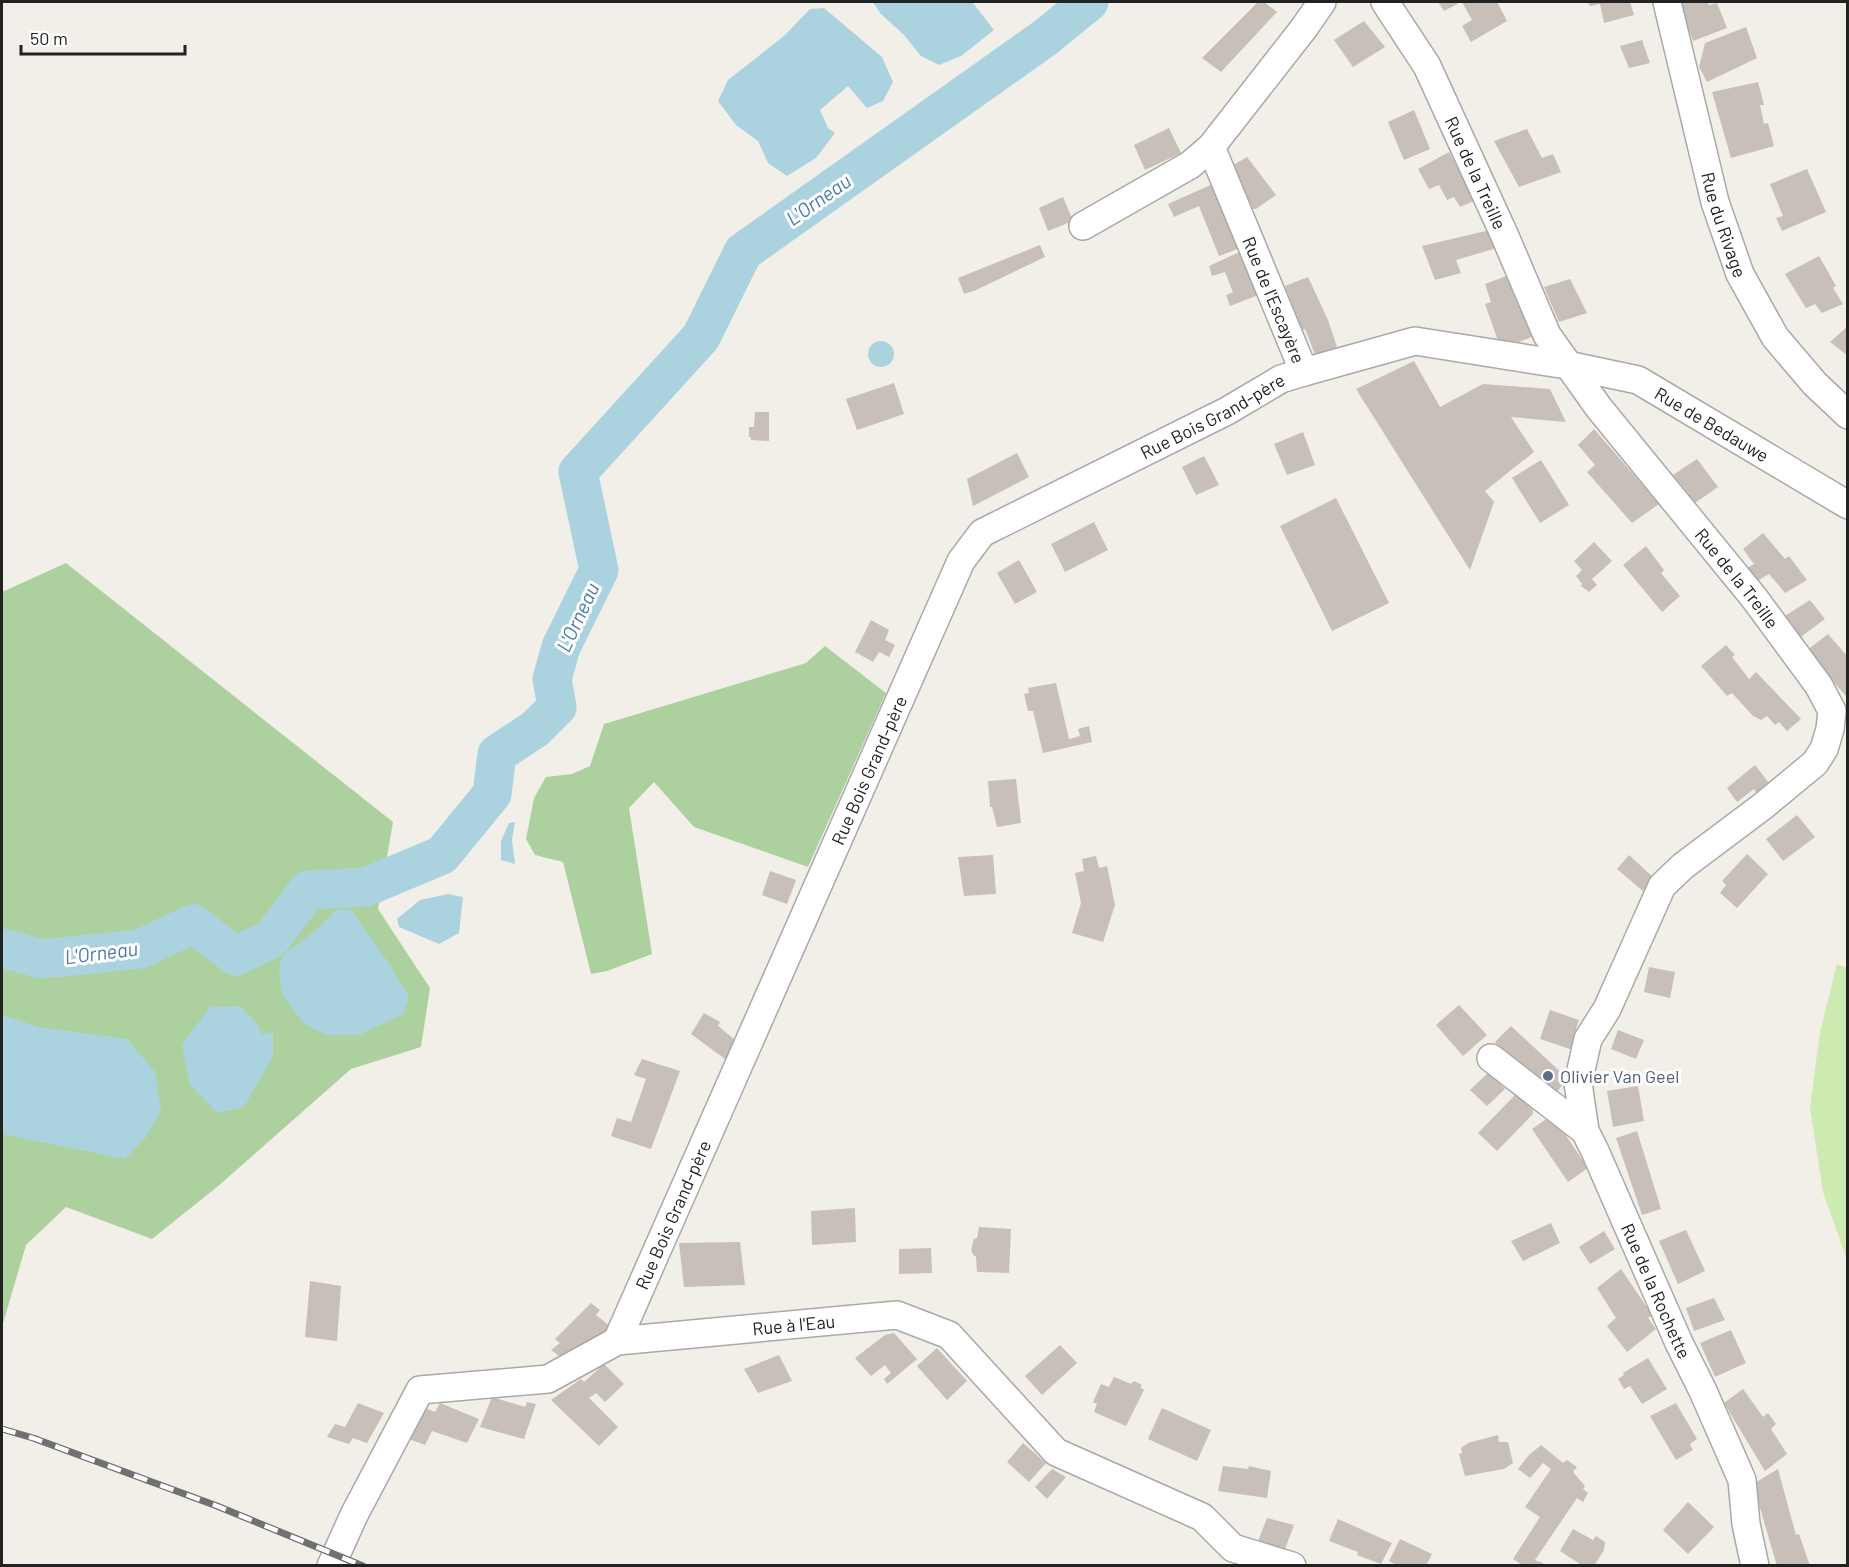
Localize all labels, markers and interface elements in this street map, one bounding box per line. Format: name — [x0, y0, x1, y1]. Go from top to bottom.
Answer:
scale bar — [21, 18, 184, 56]
text: 50 m — [30, 27, 68, 49]
street label: Rue de la Treille — [1441, 113, 1511, 233]
water label: L'Orneau — [781, 168, 855, 230]
street label: Rue du Rivage — [1697, 170, 1751, 280]
street label: Rue de l'Escayère — [1238, 233, 1310, 366]
street label: Rue Bois Grand-père — [1137, 368, 1289, 463]
street label: Rue de Bedauwe — [1651, 382, 1773, 466]
street label: Rue de la Treille — [1691, 524, 1784, 633]
water label: L'Orneau — [551, 579, 603, 655]
street label: Rue Bois Grand-père — [826, 692, 911, 848]
water label: L'Orneau — [63, 936, 139, 968]
place label: Olivier Van Geel — [1560, 1065, 1679, 1087]
marker: Olivier Van Geel — [1541, 1069, 1555, 1083]
street label: Rue Bois Grand-père — [630, 1137, 715, 1293]
street label: Rue de la Rochette — [1617, 1220, 1696, 1362]
street label: Rue à l'Eau — [751, 1310, 836, 1339]

